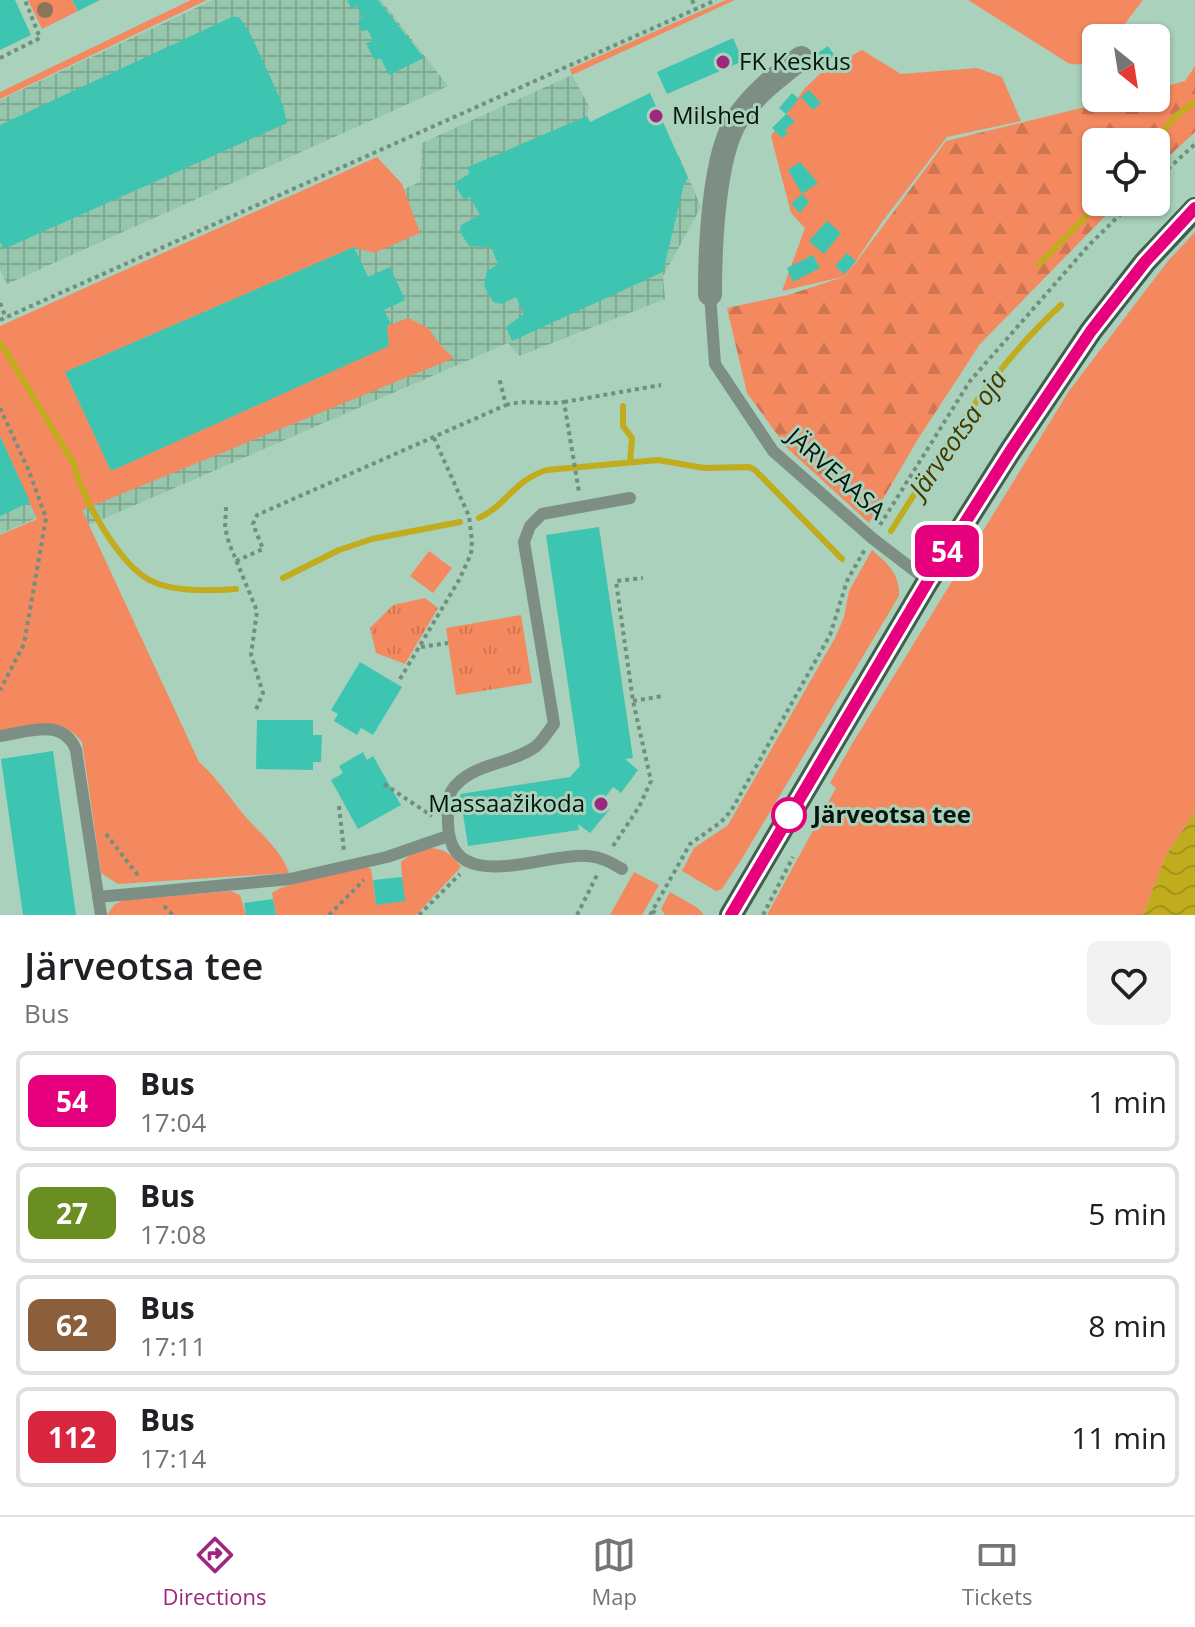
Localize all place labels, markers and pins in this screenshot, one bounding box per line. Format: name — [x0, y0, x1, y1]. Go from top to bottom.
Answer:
place label: FK Keskus — [739, 44, 851, 77]
marker: FK Keskus — [714, 53, 732, 71]
place label: Milshed — [672, 98, 760, 131]
marker: Milshed — [647, 107, 665, 125]
place label: Massaažikoda — [428, 786, 585, 819]
marker: Massaažikoda — [592, 795, 610, 813]
place label: Järveotsa tee — [811, 797, 971, 830]
marker: Järveotsa tee — [772, 798, 806, 832]

